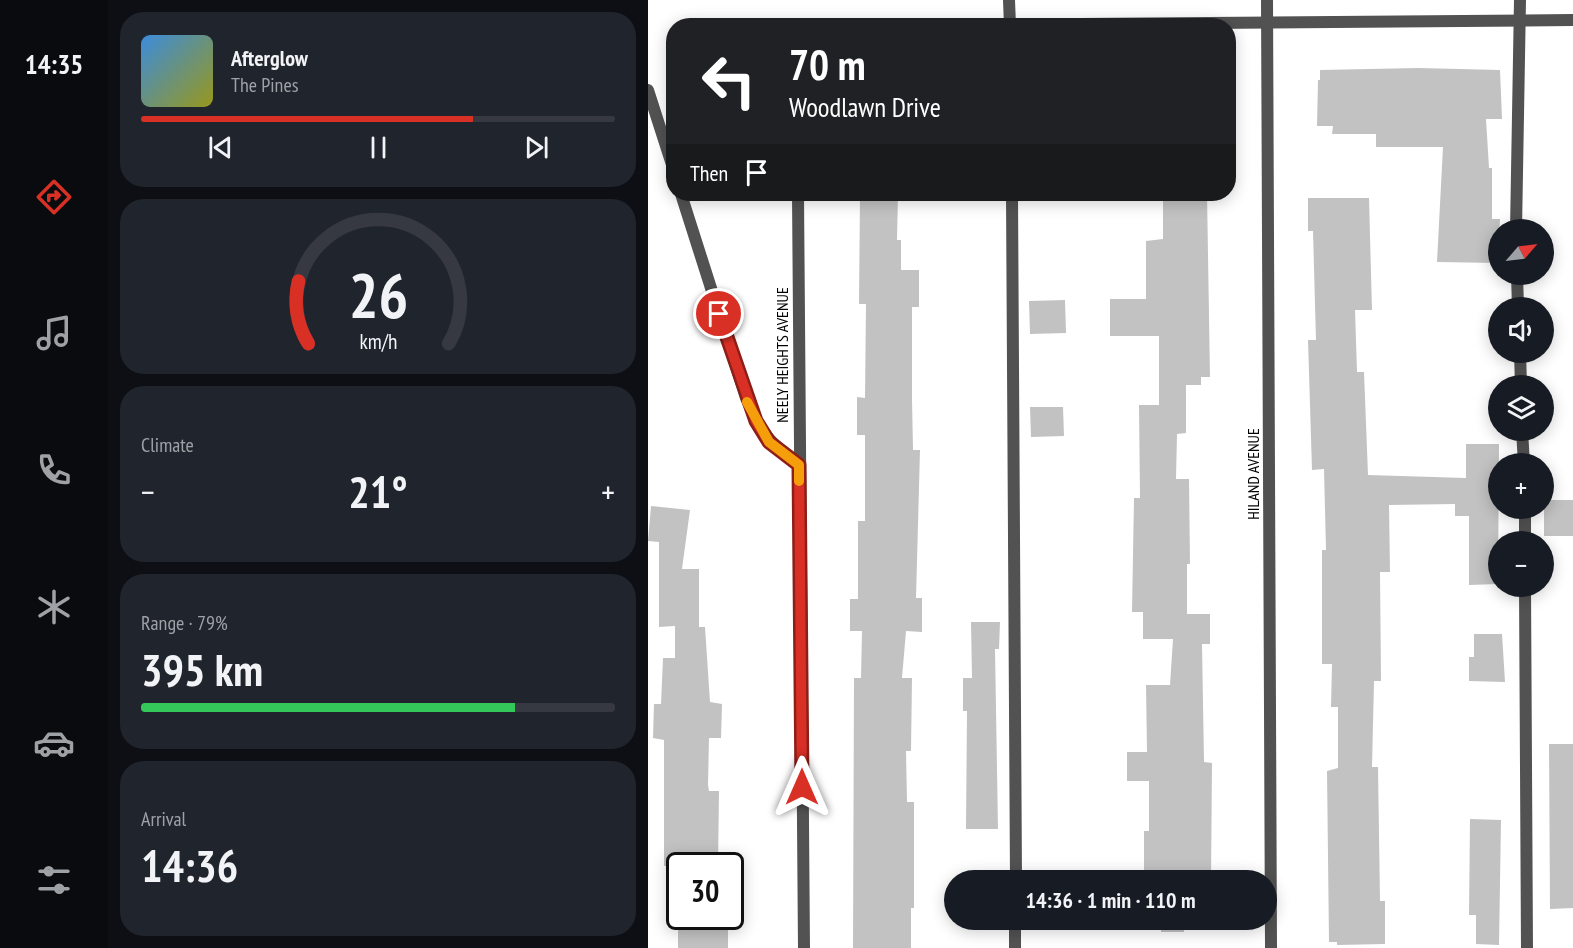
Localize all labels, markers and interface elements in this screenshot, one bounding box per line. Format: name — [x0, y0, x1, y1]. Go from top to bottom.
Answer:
text: 70 m — [789, 37, 866, 92]
icon: left — [690, 42, 768, 120]
text: Afterglow — [231, 44, 308, 72]
text: 14:35 — [25, 47, 83, 81]
text: The Pines — [231, 72, 298, 98]
text: Woodlawn Drive — [789, 90, 941, 124]
icon: previous — [204, 131, 237, 164]
icon: pause — [362, 131, 395, 164]
icon: next — [520, 131, 553, 164]
icon: arrive — [740, 156, 773, 189]
text: Then — [690, 159, 728, 187]
icon: directions — [33, 176, 75, 218]
north arrow — [1488, 219, 1554, 285]
map controls — [1488, 219, 1554, 597]
text: 26 — [348, 254, 408, 335]
street label: NEELY HEIGHTS AVENUE — [772, 287, 792, 423]
pin — [693, 288, 744, 339]
icon: arrive — [702, 297, 735, 330]
button: sound — [1488, 297, 1554, 363]
icon: music — [33, 312, 75, 354]
text: km/h — [359, 327, 397, 355]
button: layers — [1488, 375, 1554, 441]
street label: HILAND AVENUE — [1243, 428, 1263, 520]
text: Climate — [141, 432, 194, 458]
icon: phone — [33, 449, 75, 491]
button: + — [1488, 453, 1554, 519]
text: 21° — [348, 462, 408, 520]
text: − — [141, 470, 155, 513]
text: + — [601, 470, 615, 513]
button: − — [1488, 531, 1554, 597]
icon: climate — [33, 586, 75, 628]
text: Range · 79% — [141, 610, 228, 636]
text: 395 km — [141, 640, 263, 698]
icon: car — [33, 722, 75, 764]
position arrow — [770, 755, 834, 819]
text: Arrival — [141, 806, 186, 832]
text: 14:36 — [141, 836, 238, 894]
speed limit sign: 30 — [666, 852, 744, 930]
icon: filters — [33, 859, 75, 901]
text: 14:36 · 1 min · 110 m — [1025, 886, 1196, 914]

